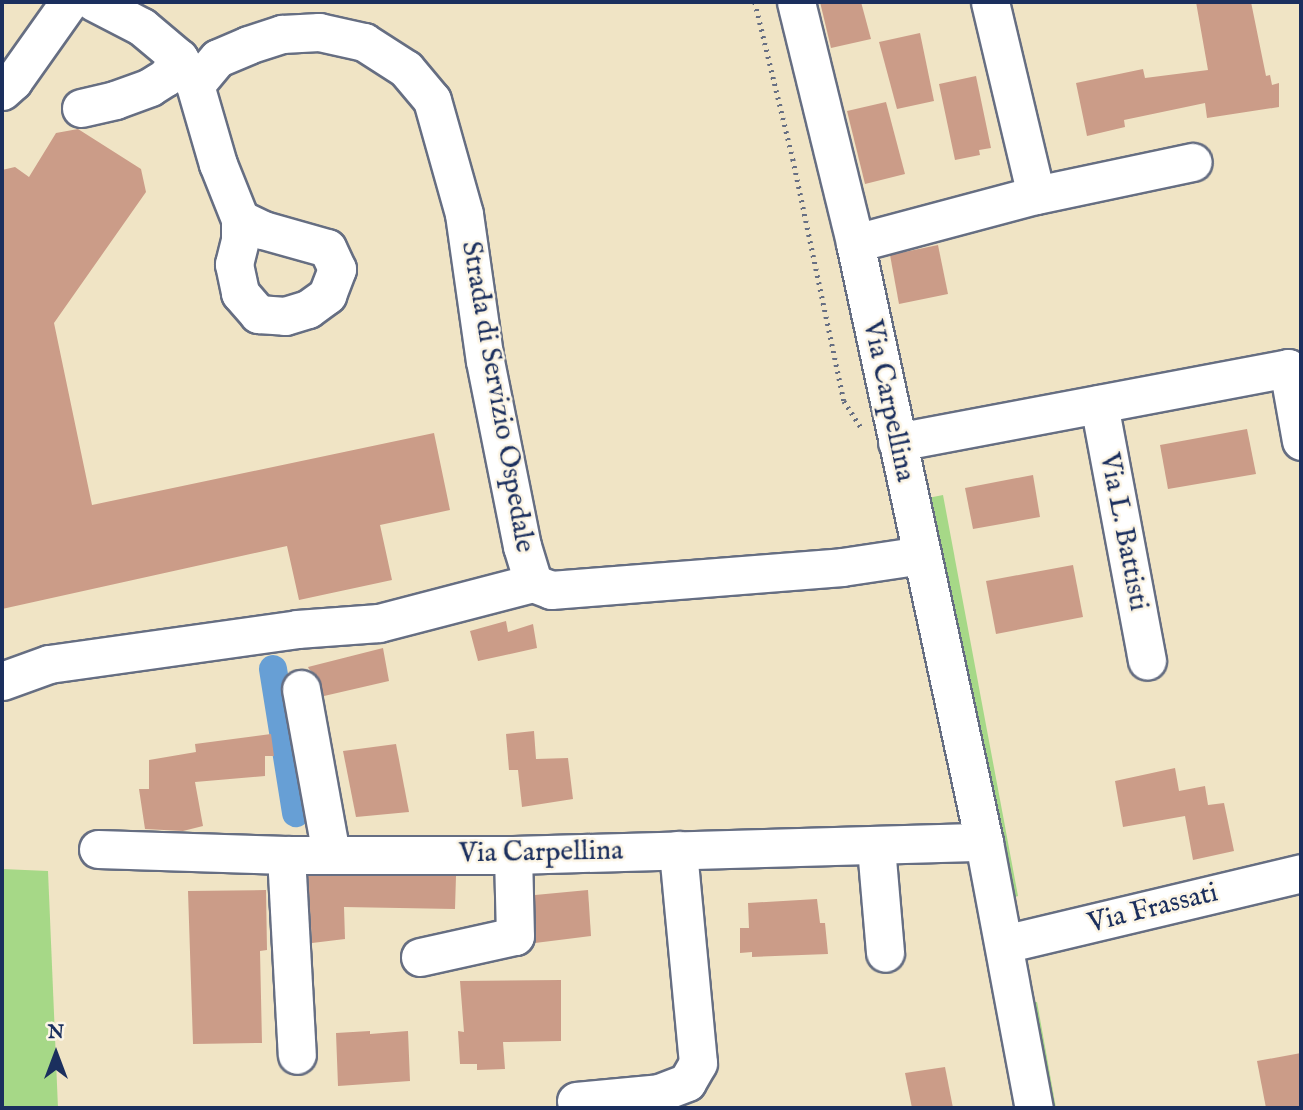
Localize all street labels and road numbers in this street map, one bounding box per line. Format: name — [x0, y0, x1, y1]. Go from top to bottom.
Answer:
street label: Strada di Servizio Ospedale — [453, 239, 541, 555]
street label: Via Carpellina — [854, 317, 922, 485]
street label: Via L. Battisti — [1091, 450, 1155, 614]
street label: Via Carpellina — [459, 835, 623, 871]
street label: Via Frassati — [1085, 877, 1221, 941]

